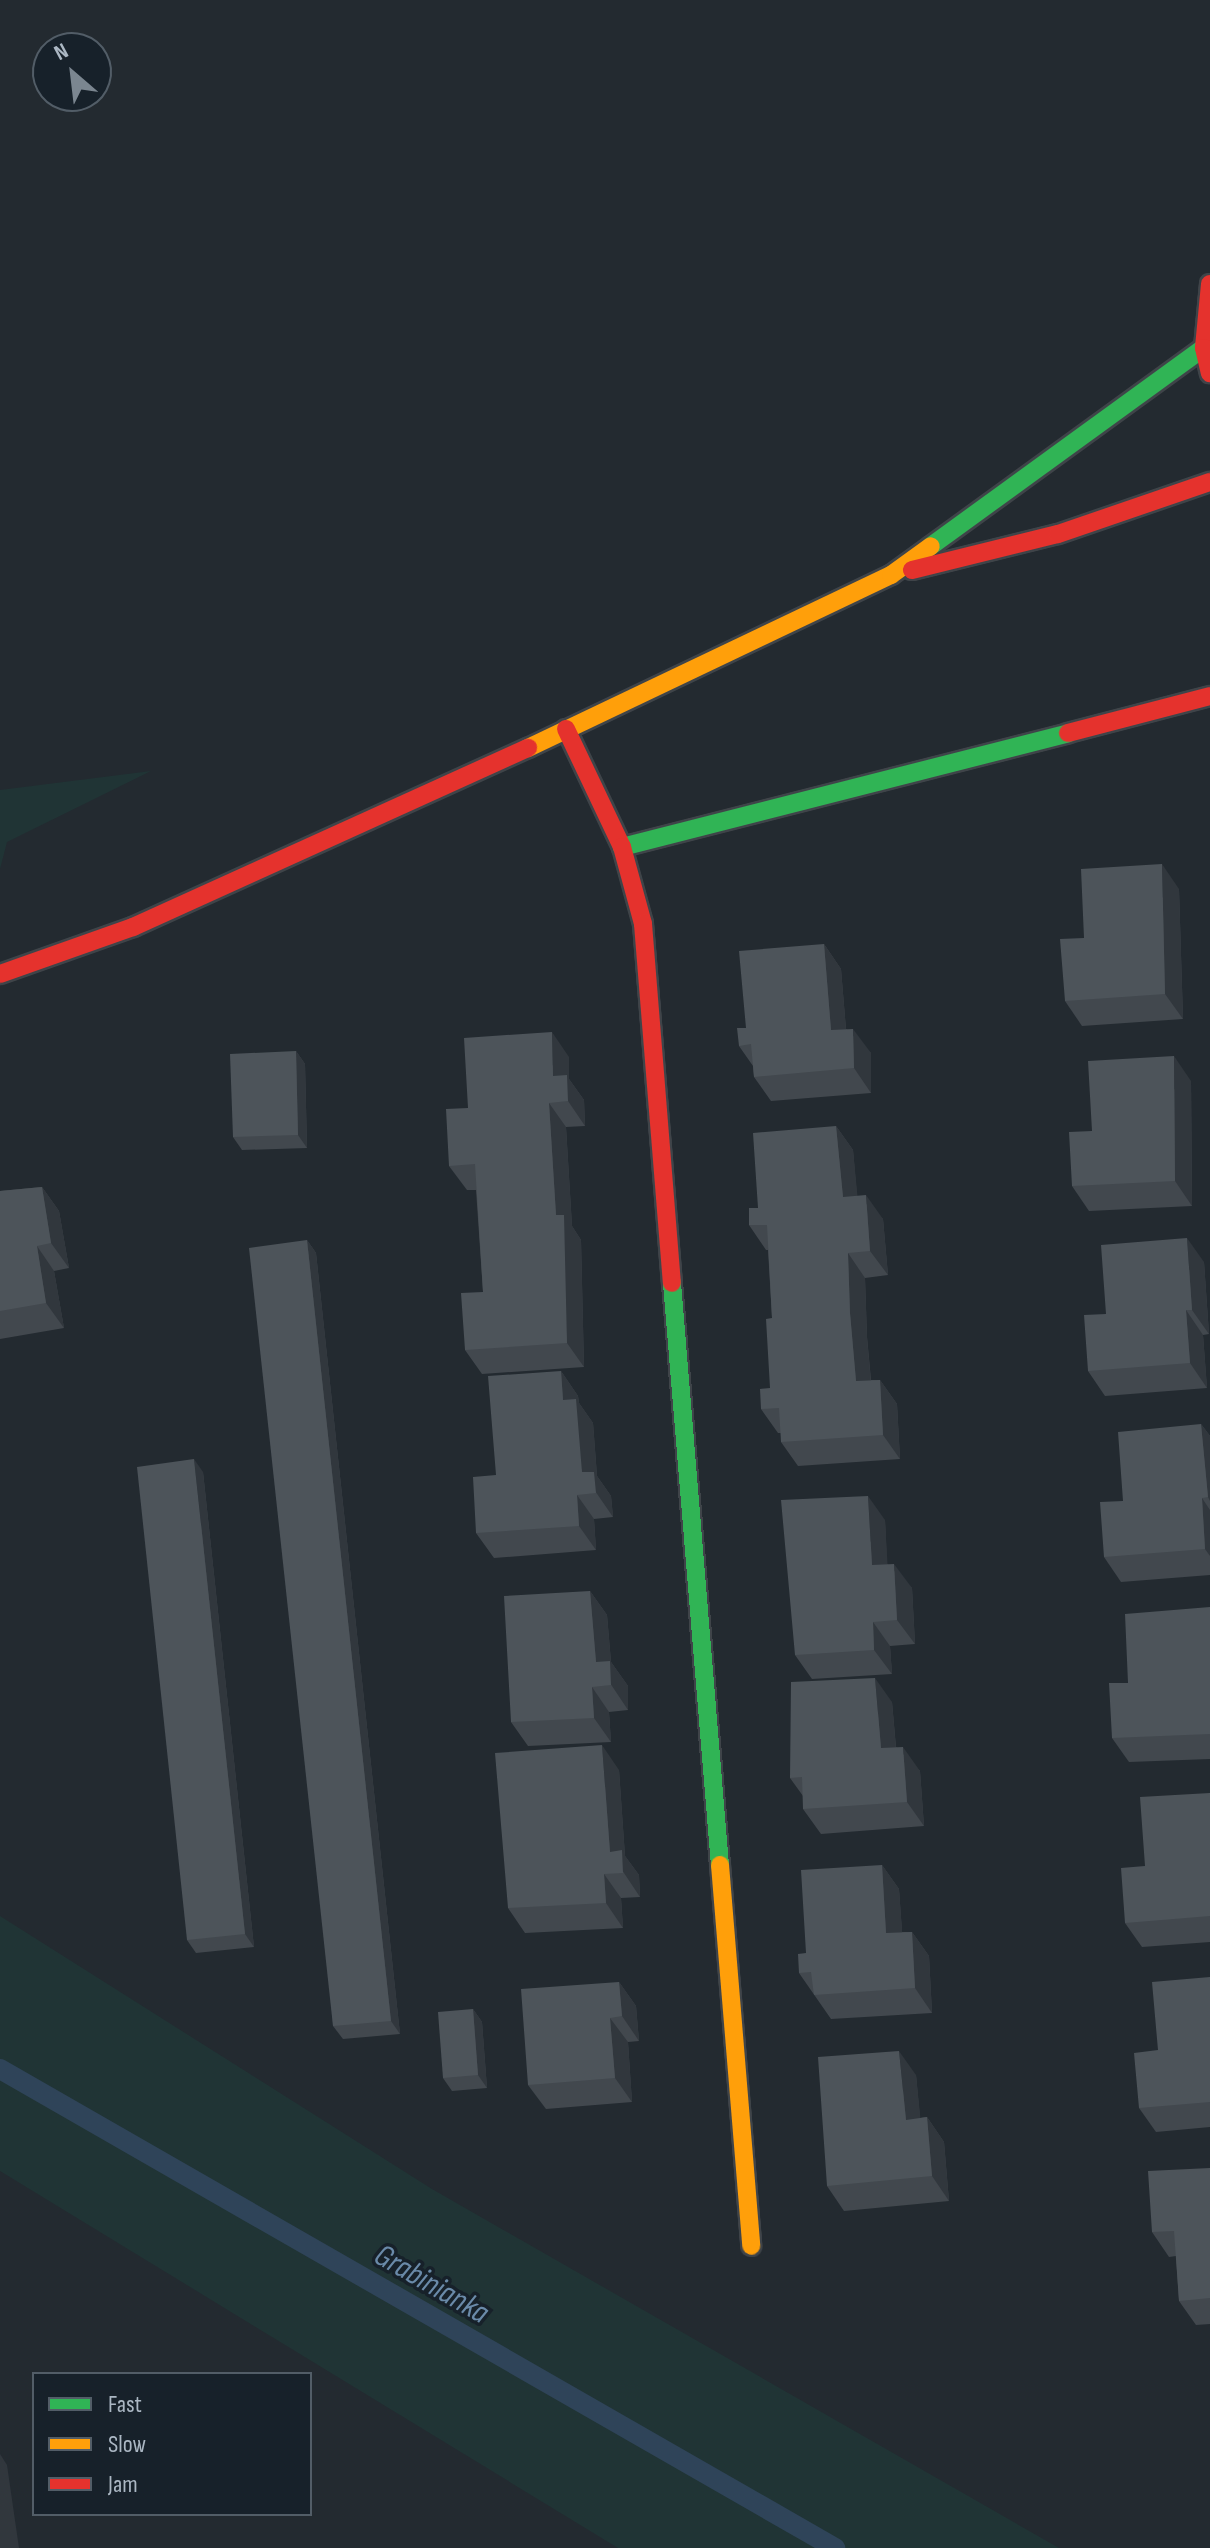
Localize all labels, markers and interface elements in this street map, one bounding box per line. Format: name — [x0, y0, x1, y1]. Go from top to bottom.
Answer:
north arrow — [32, 32, 112, 112]
text: N — [50, 37, 73, 67]
water label: Grabinianka — [367, 2237, 495, 2333]
legend — [32, 2372, 312, 2516]
text: Fast — [108, 2390, 142, 2419]
text: Slow — [108, 2430, 146, 2459]
text: Jam — [108, 2470, 138, 2499]

